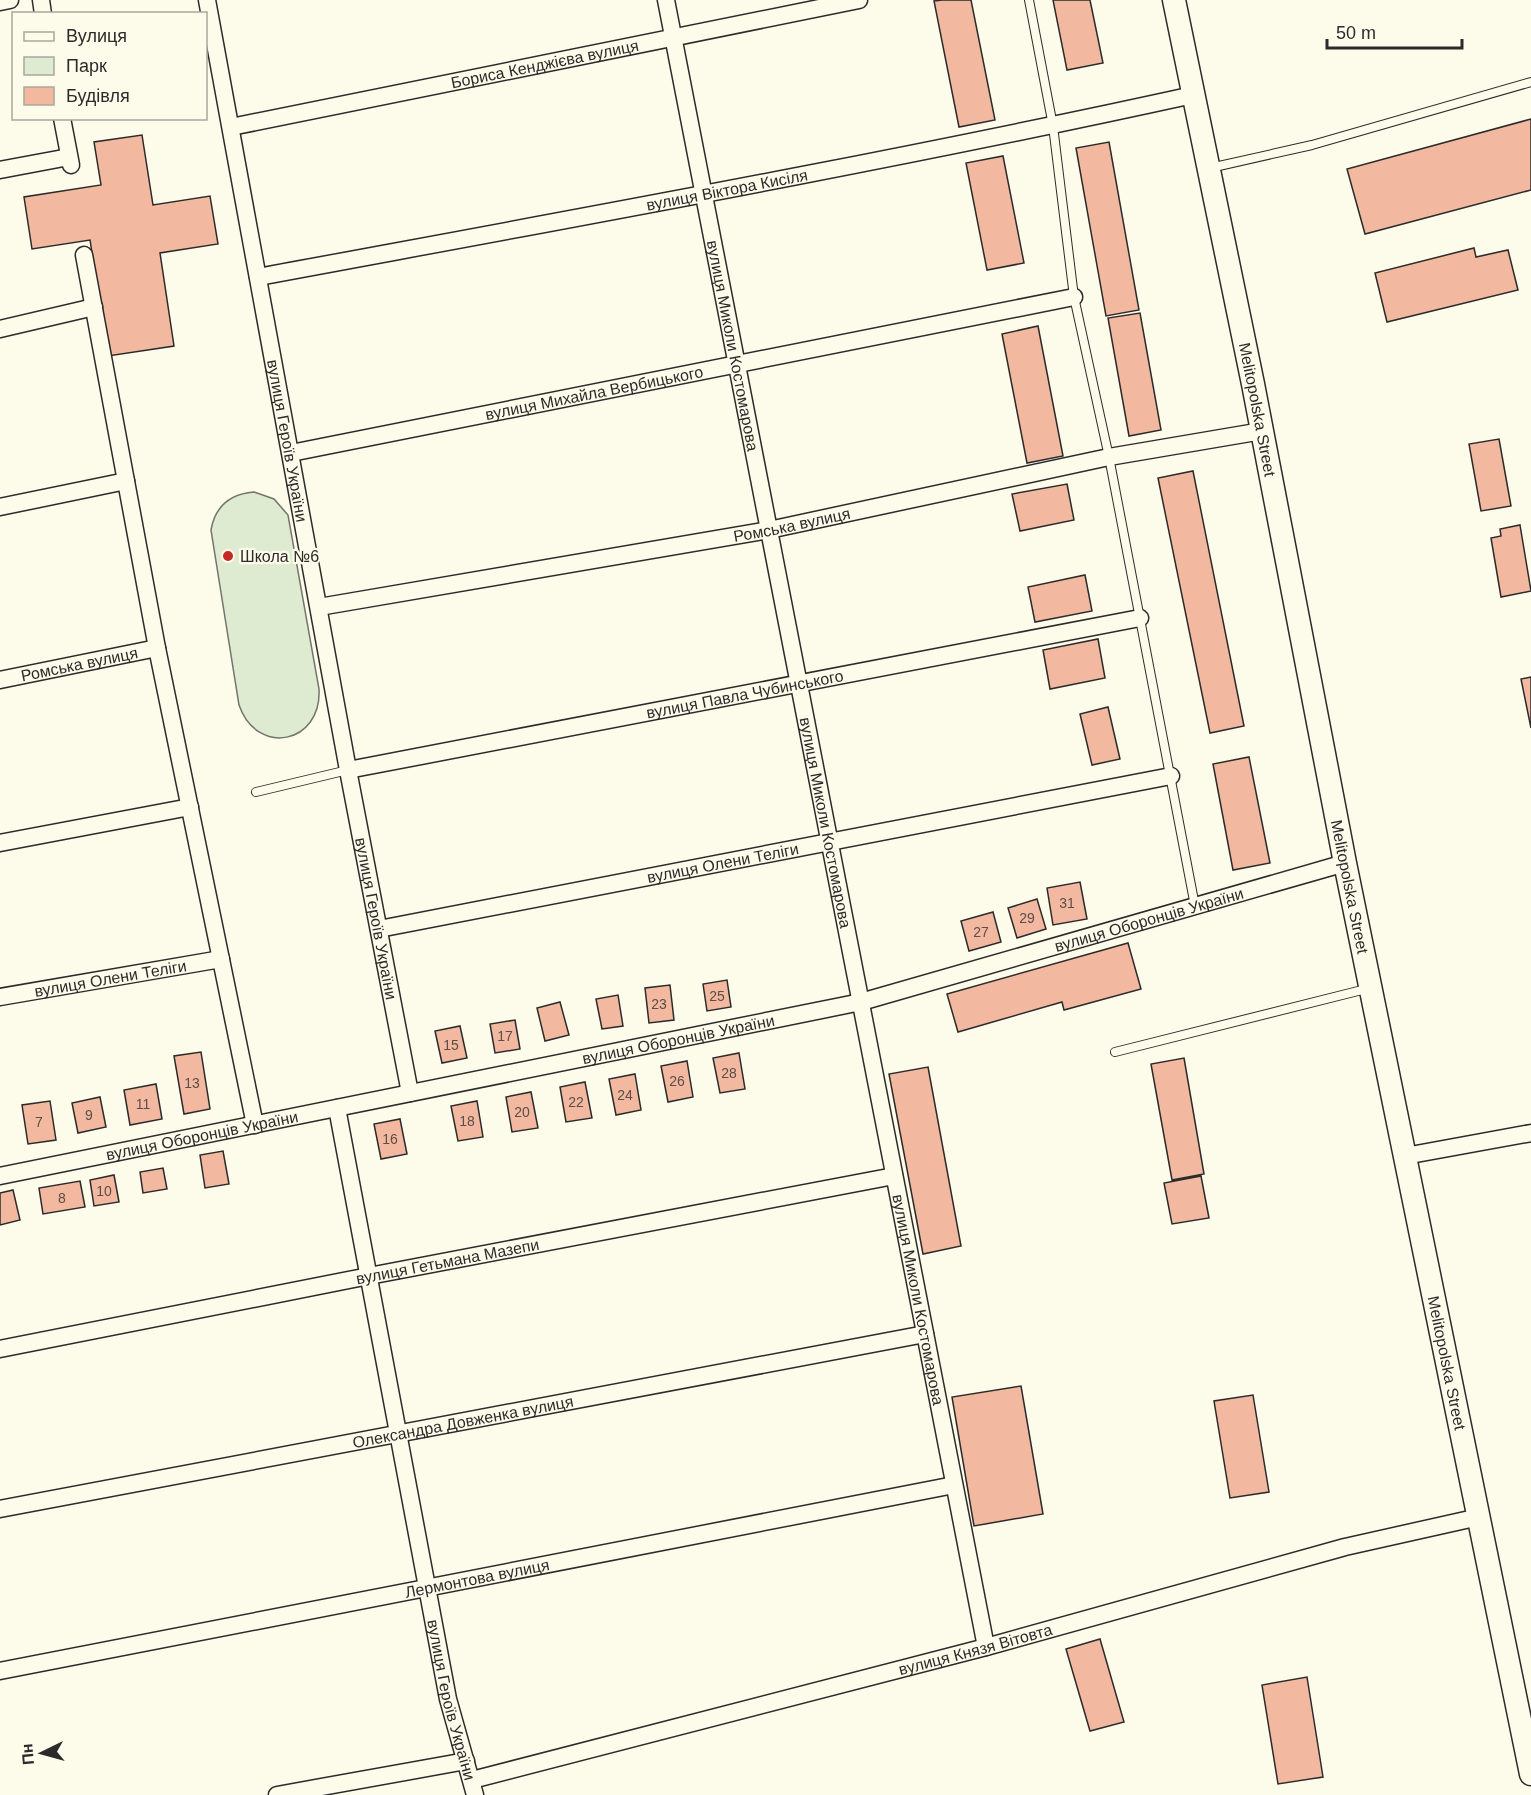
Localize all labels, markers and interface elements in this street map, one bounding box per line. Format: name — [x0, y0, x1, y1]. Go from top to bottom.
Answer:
legend — [12, 12, 207, 120]
scale bar — [1327, 12, 1462, 50]
text: 50 m — [1336, 23, 1376, 43]
text: Вулиця — [66, 26, 127, 46]
street label: Бориса Кенджієва вулиця — [449, 36, 640, 91]
text: Парк — [66, 56, 107, 76]
text: Будівля — [66, 86, 130, 106]
street label: вулиця Віктора Кисіля — [645, 166, 809, 213]
street label: вулиця Миколи Костомарова — [704, 239, 762, 452]
street label: Melitopolska Street — [1236, 341, 1279, 478]
street label: вулиця Героїв України — [265, 358, 311, 523]
street label: вулиця Михайла Вербицького — [484, 363, 704, 423]
street label: Ромська вулиця — [732, 504, 852, 544]
place label: Школа №6 — [240, 548, 319, 565]
marker: Школа №6 — [221, 549, 235, 563]
street label: Ромська вулиця — [19, 644, 139, 684]
street label: вулиця Павла Чубинського — [645, 667, 845, 721]
street label: вулиця Миколи Костомарова — [797, 716, 855, 930]
street label: Melitopolska Street — [1328, 818, 1372, 956]
street label: вулиця Героїв України — [353, 836, 400, 1001]
street label: вулиця Олени Теліги — [645, 840, 800, 886]
street label: вулиця Оборонців України — [1053, 884, 1245, 954]
house number: 31 — [1059, 895, 1075, 911]
house number: 29 — [1019, 910, 1035, 926]
house number: 27 — [973, 924, 989, 940]
street label: вулиця Олени Теліги — [33, 957, 188, 999]
house number: 25 — [709, 988, 725, 1004]
house number: 23 — [651, 996, 667, 1012]
street label: вулиця Оборонців України — [581, 1011, 776, 1067]
house number: 17 — [497, 1028, 513, 1044]
house number: 15 — [443, 1037, 459, 1053]
house number: 28 — [721, 1065, 737, 1081]
house number: 26 — [669, 1073, 685, 1089]
house number: 13 — [184, 1075, 200, 1091]
house number: 24 — [617, 1087, 633, 1103]
house number: 22 — [568, 1094, 584, 1110]
house number: 11 — [136, 1096, 150, 1112]
house number: 20 — [514, 1104, 530, 1120]
house number: 9 — [85, 1107, 93, 1123]
street label: вулиця Оборонців України — [104, 1107, 300, 1163]
house number: 18 — [459, 1113, 475, 1129]
house number: 7 — [35, 1114, 43, 1130]
house number: 16 — [382, 1131, 398, 1147]
house number: 10 — [96, 1183, 112, 1199]
house number: 8 — [58, 1190, 66, 1206]
street label: вулиця Миколи Костомарова — [890, 1193, 947, 1407]
street label: вулиця Гетьмана Мазепи — [354, 1235, 540, 1287]
street label: Melitopolska Street — [1425, 1294, 1469, 1432]
street label: Олександра Довженка вулиця — [351, 1392, 575, 1451]
street label: Лермонтова вулиця — [403, 1556, 551, 1600]
street label: вулиця Героїв України — [425, 1618, 479, 1782]
street label: вулиця Князя Вітовта — [897, 1620, 1054, 1678]
north arrow — [12, 1723, 72, 1783]
text: Пн — [18, 1743, 37, 1766]

